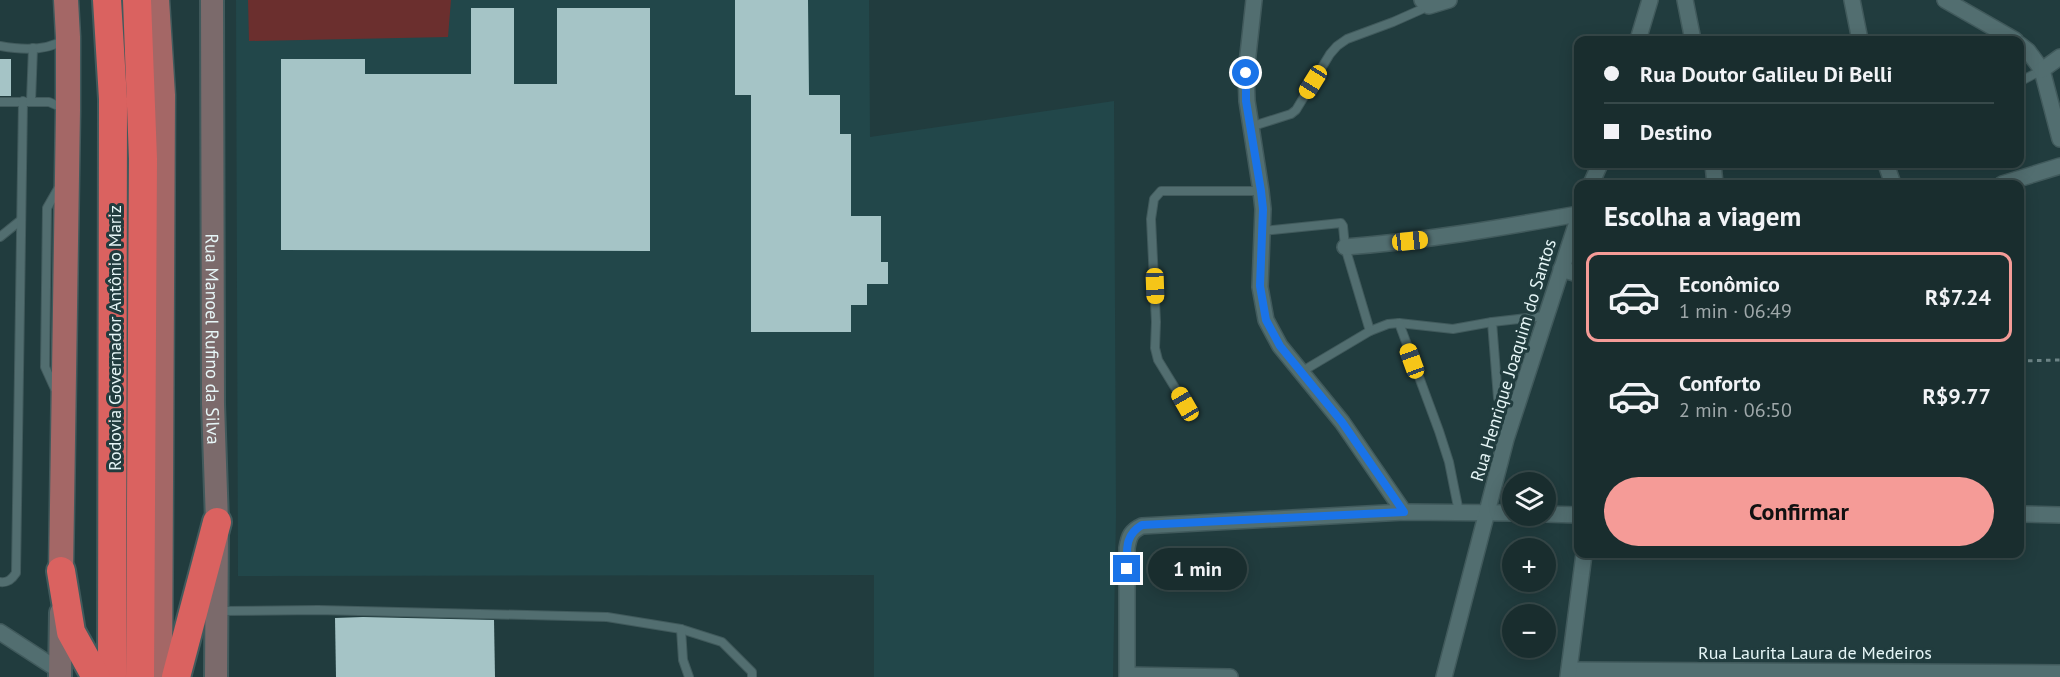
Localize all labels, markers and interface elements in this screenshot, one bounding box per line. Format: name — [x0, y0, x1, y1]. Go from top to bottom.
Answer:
route start — [1232, 59, 1259, 86]
text: Rua Doutor Galileu Di Belli — [1640, 60, 1892, 88]
car — [1296, 62, 1330, 102]
text: Destino — [1640, 118, 1712, 146]
text: Escolha a viagem — [1604, 199, 1801, 233]
street label: Rodovia Governador Antônio Mariz — [103, 205, 126, 471]
car — [1391, 230, 1429, 252]
street label: Rua Manoel Rufino da Silva — [201, 234, 226, 445]
street label: Rua Henrique Joaquim do Santos — [1465, 236, 1561, 484]
car — [1145, 268, 1165, 304]
icon: car — [1607, 270, 1661, 324]
text: Econômico — [1679, 270, 1780, 298]
text: R$7.24 — [1925, 283, 1991, 311]
text: 1 min · 06:49 — [1679, 298, 1792, 324]
car — [1397, 341, 1427, 381]
icon: car — [1607, 369, 1661, 423]
text: Conforto — [1679, 369, 1761, 397]
text: R$9.77 — [1922, 382, 1991, 410]
car — [1168, 384, 1202, 424]
text: 2 min · 06:50 — [1679, 397, 1792, 423]
map controls — [1502, 472, 1556, 658]
button: layers — [1502, 472, 1556, 526]
button: Confirmar — [1604, 477, 1994, 546]
button: + — [1502, 538, 1556, 592]
callout: 1 min — [1148, 548, 1247, 590]
route end — [1113, 555, 1140, 582]
text: 1 min — [1173, 556, 1222, 582]
button: − — [1502, 604, 1556, 658]
street label: Rua Laurita Laura de Medeiros — [1698, 641, 1932, 664]

